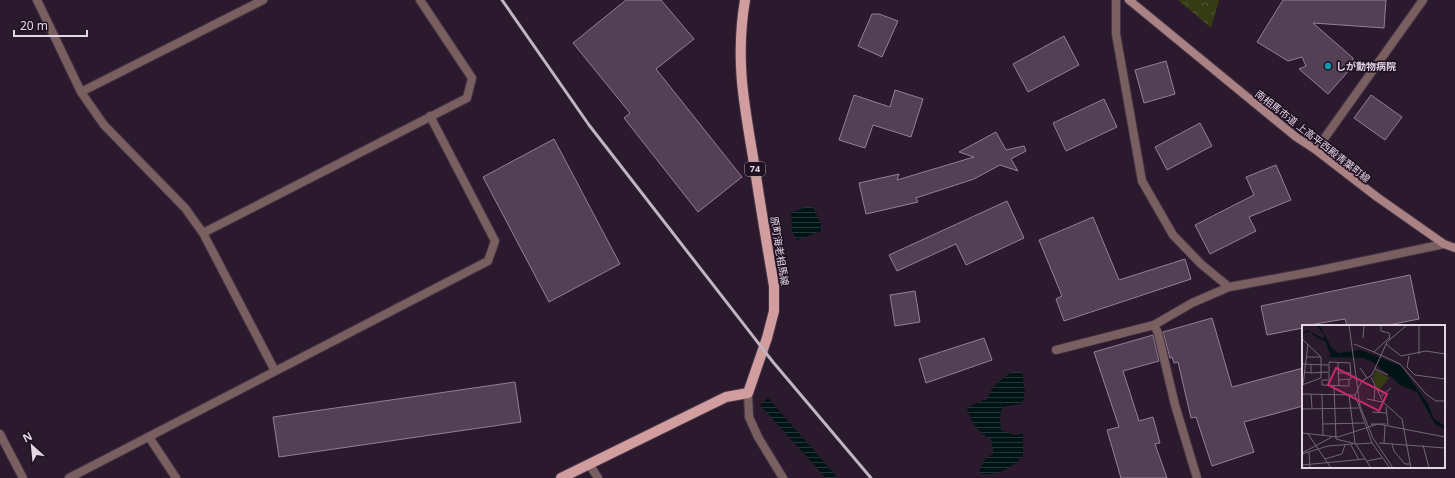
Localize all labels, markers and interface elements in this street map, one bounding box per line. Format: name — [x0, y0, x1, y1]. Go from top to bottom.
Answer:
scale bar — [14, 12, 87, 38]
text: 20 m — [20, 17, 48, 34]
place label: しが動物病院 — [1336, 59, 1396, 73]
marker: しが動物病院 — [1323, 61, 1333, 71]
street label: 南相馬市道 上高平西殿青葉町線 — [1253, 87, 1373, 185]
road number: 74 — [745, 162, 765, 176]
street label: 原町海老相馬線 — [768, 215, 792, 287]
inset map — [1302, 325, 1445, 468]
north arrow — [12, 426, 52, 466]
text: N — [20, 428, 35, 445]

